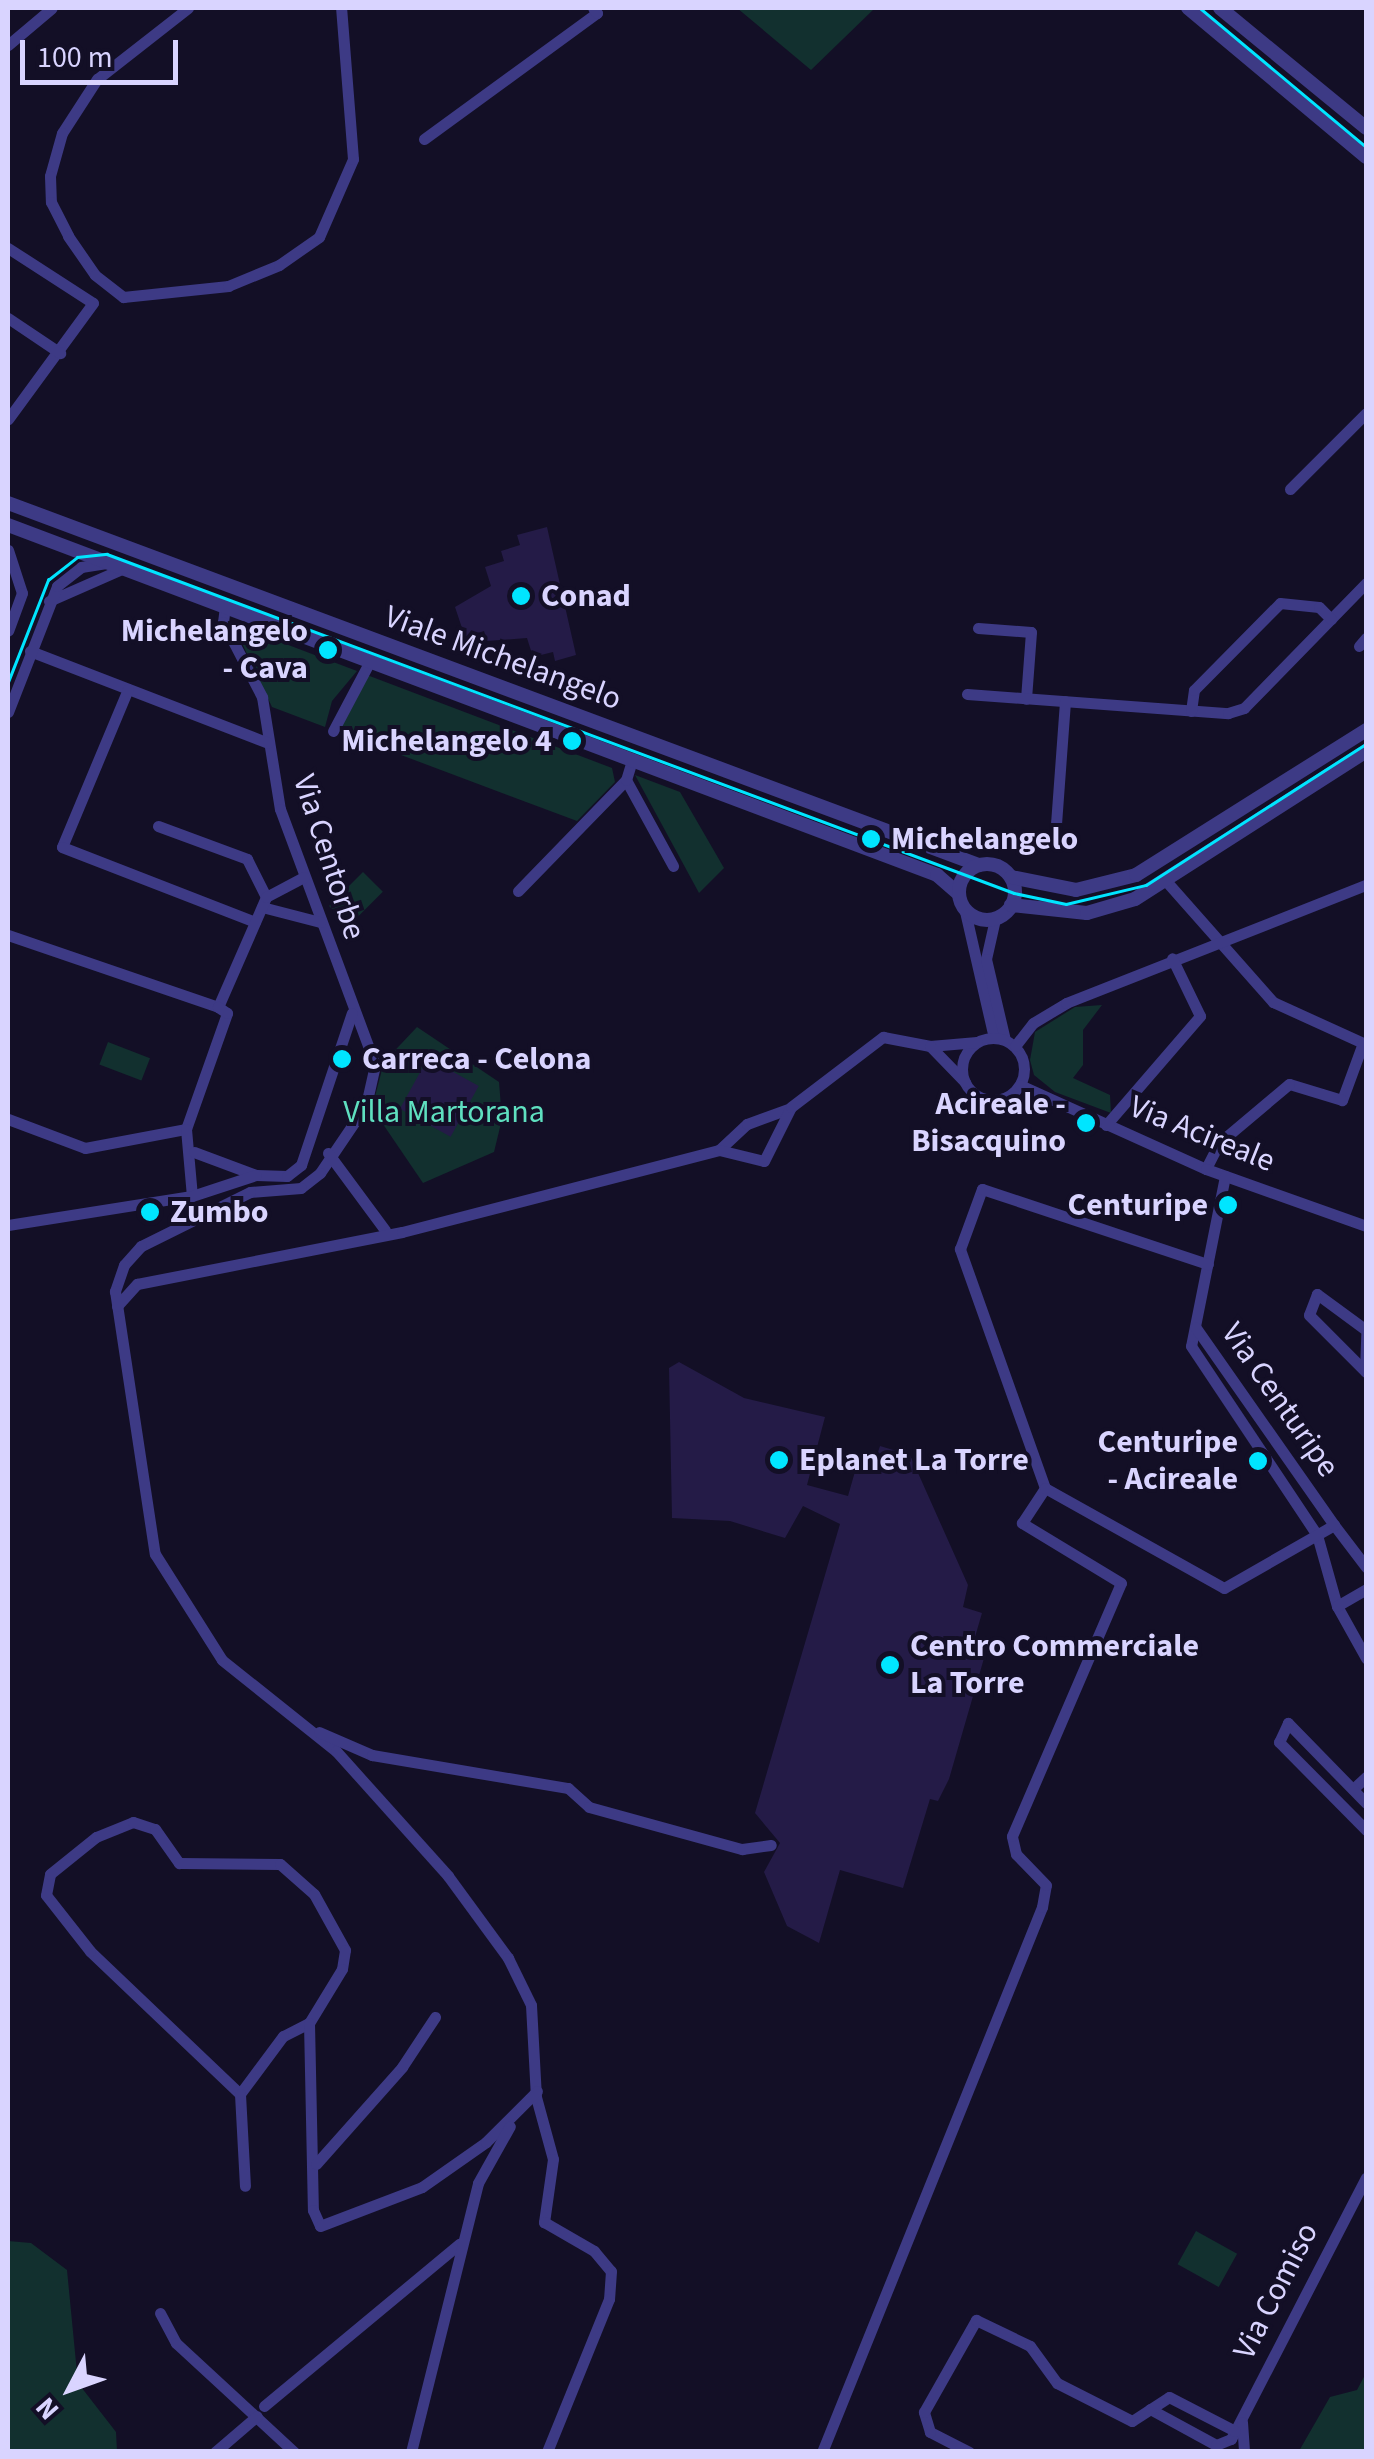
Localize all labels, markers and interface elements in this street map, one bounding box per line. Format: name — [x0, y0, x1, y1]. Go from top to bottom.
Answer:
scale bar — [25, 20, 182, 82]
text: 100 m — [37, 36, 113, 79]
place label: Conad — [541, 577, 631, 615]
marker: Conad — [510, 585, 532, 607]
street label: Viale Michelangelo — [380, 597, 626, 719]
place label: Michelangelo - Cava — [121, 613, 308, 688]
marker: Michelangelo - Cava — [317, 639, 339, 661]
place label: Michelangelo 4 — [341, 722, 552, 760]
marker: Michelangelo 4 — [561, 730, 583, 752]
street label: Via Centorbe — [284, 770, 374, 944]
place label: Michelangelo — [891, 820, 1078, 858]
marker: Michelangelo — [860, 828, 882, 850]
place label: Carreca - Celona — [362, 1040, 591, 1078]
marker: Carreca - Celona — [331, 1048, 353, 1070]
place label: Acireale - Bisacquino — [911, 1086, 1066, 1161]
street label: Via Acireale — [1124, 1088, 1280, 1180]
park label: Villa Martorana — [343, 1093, 545, 1131]
marker: Acireale - Bisacquino — [1075, 1112, 1097, 1134]
place label: Centuripe — [1068, 1186, 1208, 1224]
place label: Zumbo — [170, 1193, 269, 1231]
marker: Centuripe — [1217, 1194, 1239, 1216]
marker: Zumbo — [139, 1201, 161, 1223]
street label: Via Centuripe — [1213, 1316, 1347, 1484]
place label: Centuripe - Acireale — [1098, 1424, 1238, 1499]
place label: Eplanet La Torre — [799, 1441, 1029, 1479]
marker: Eplanet La Torre — [768, 1449, 790, 1471]
marker: Centuripe - Acireale — [1247, 1450, 1269, 1472]
place label: Centro Commerciale La Torre — [910, 1628, 1199, 1703]
marker: Centro Commerciale La Torre — [879, 1654, 901, 1676]
street label: Via Comiso — [1225, 2217, 1327, 2365]
north arrow — [20, 2339, 120, 2439]
text: N — [26, 2389, 69, 2429]

